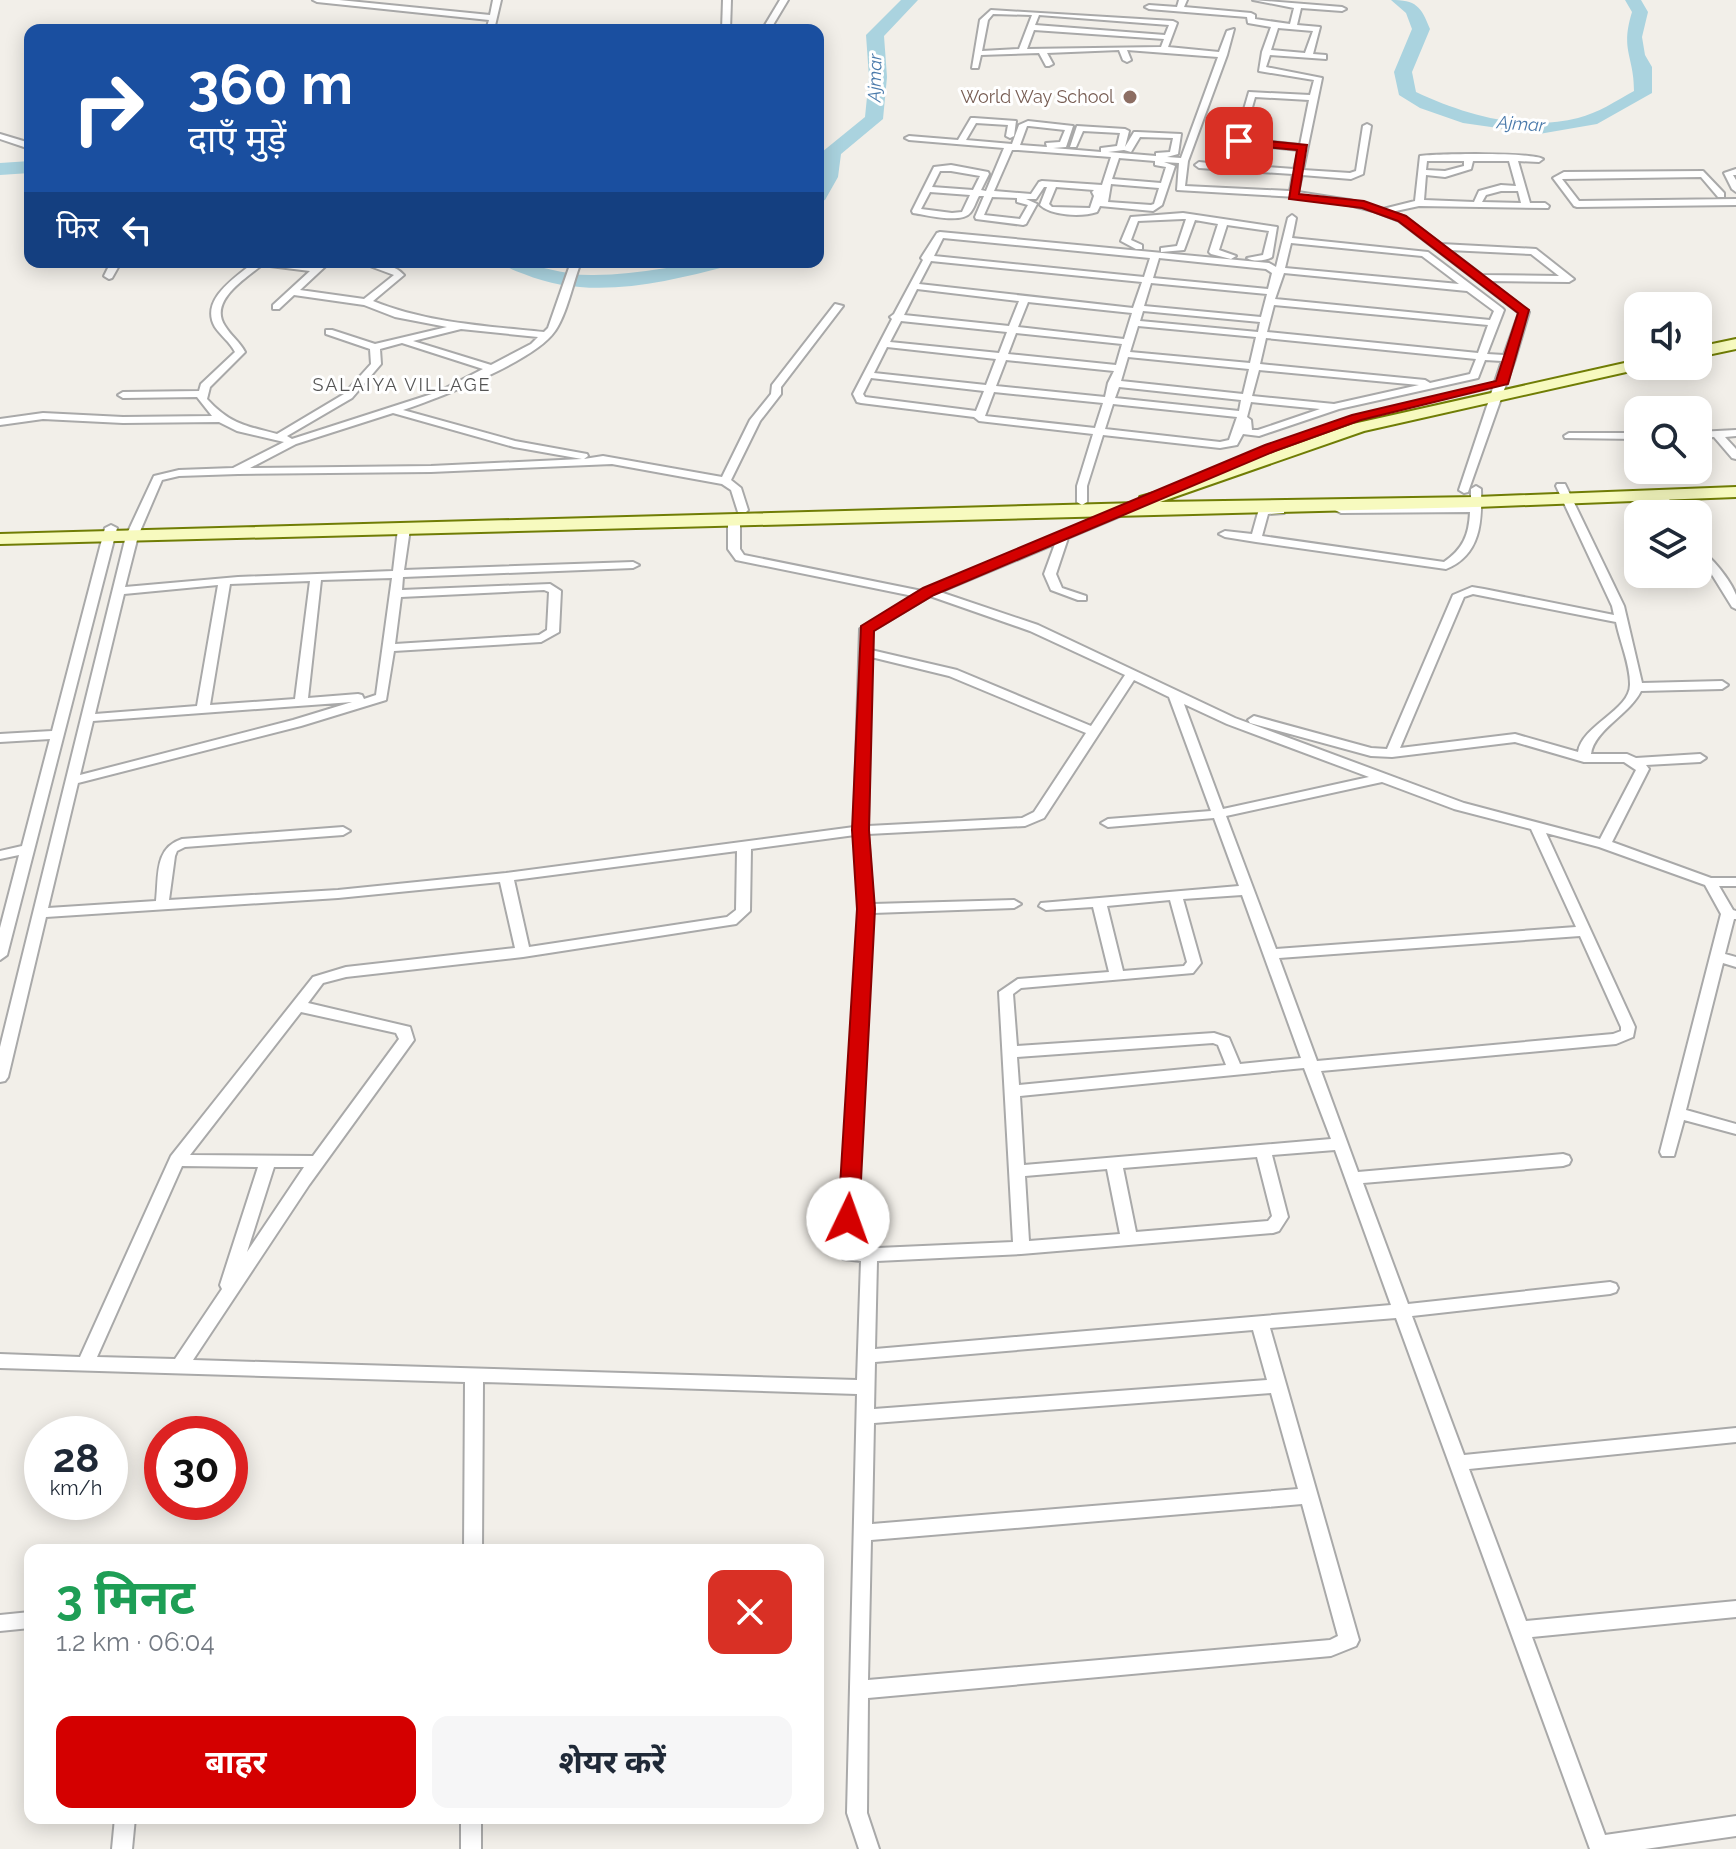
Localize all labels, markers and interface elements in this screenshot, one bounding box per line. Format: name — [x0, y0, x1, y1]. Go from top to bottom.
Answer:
text: 360 m — [188, 51, 353, 117]
water label: Ajmar — [864, 53, 885, 103]
icon: right — [56, 56, 160, 160]
place label: World Way School — [960, 86, 1114, 107]
marker: World Way School — [1121, 88, 1139, 106]
pin — [1205, 107, 1273, 175]
water label: Ajmar — [1495, 111, 1547, 136]
text: दाएँ मुड़ें — [188, 118, 286, 160]
icon: arrive — [1217, 119, 1261, 163]
icon: left — [115, 208, 159, 252]
text: फिर — [56, 210, 99, 245]
map controls — [1624, 292, 1712, 588]
button: sound — [1624, 292, 1712, 380]
district label: SALAIYA VILLAGE — [312, 374, 492, 395]
button: search — [1624, 396, 1712, 484]
button: layers — [1624, 500, 1712, 588]
position arrow — [806, 1177, 890, 1261]
speed limit sign: 30 — [144, 1416, 248, 1520]
text: 28 — [53, 1434, 99, 1481]
text: km/h — [50, 1476, 102, 1500]
text: 3 मिनट — [56, 1569, 195, 1625]
button: close — [708, 1570, 792, 1654]
text: 1.2 km · 06:04 — [56, 1627, 215, 1657]
button: बाहर — [56, 1716, 416, 1808]
button: शेयर करें — [432, 1716, 792, 1808]

